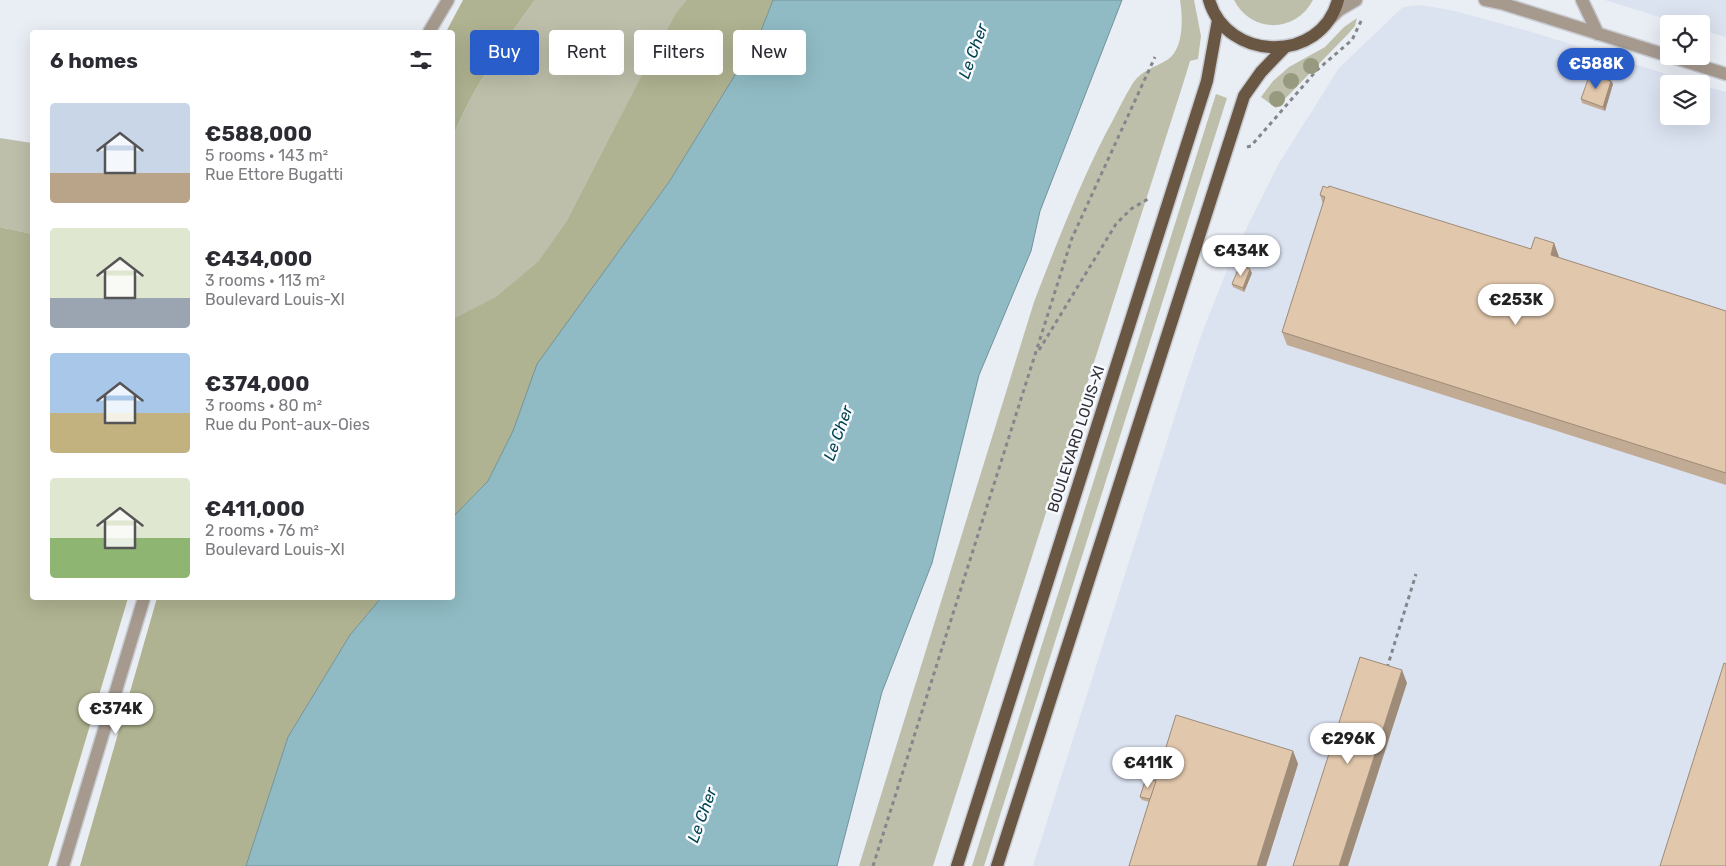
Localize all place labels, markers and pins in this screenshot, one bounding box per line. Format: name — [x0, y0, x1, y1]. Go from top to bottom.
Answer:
pin: €588K — [1561, 48, 1631, 90]
pin: €434K — [1206, 234, 1276, 277]
pin: €253K — [1481, 284, 1551, 326]
pin: €374K — [81, 692, 151, 735]
pin: €296K — [1313, 722, 1383, 765]
pin: €411K — [1113, 746, 1183, 789]

